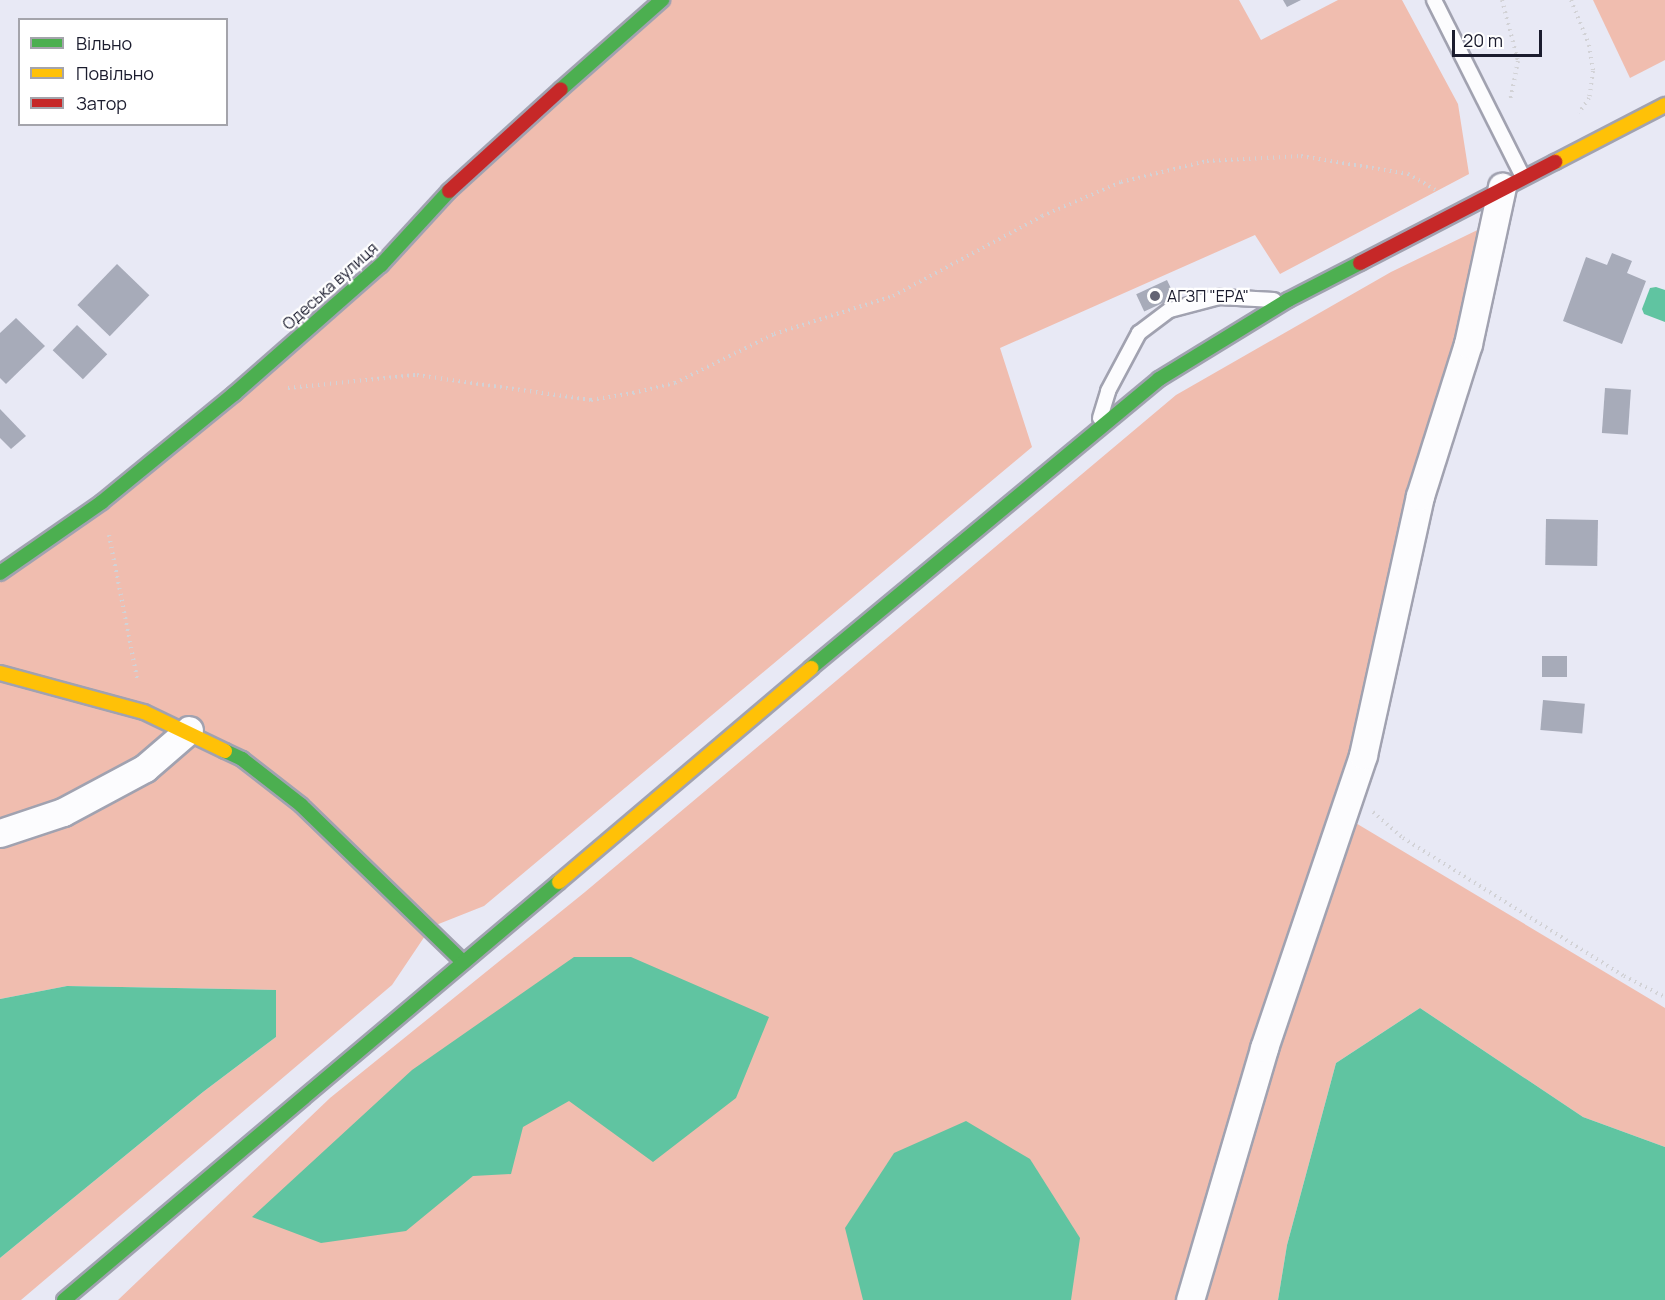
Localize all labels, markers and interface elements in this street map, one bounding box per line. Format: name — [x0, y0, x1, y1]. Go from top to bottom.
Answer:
legend — [18, 18, 228, 126]
scale bar — [1455, 18, 1545, 56]
text: 20 m — [1463, 28, 1503, 52]
text: Вільно — [76, 31, 132, 55]
text: Повільно — [76, 61, 154, 85]
text: Затор — [76, 91, 127, 115]
street label: Одеська вулиця — [278, 238, 382, 334]
place label: АГЗП "ЕРА" — [1167, 286, 1249, 306]
marker: АГЗП "ЕРА" — [1148, 289, 1162, 303]

